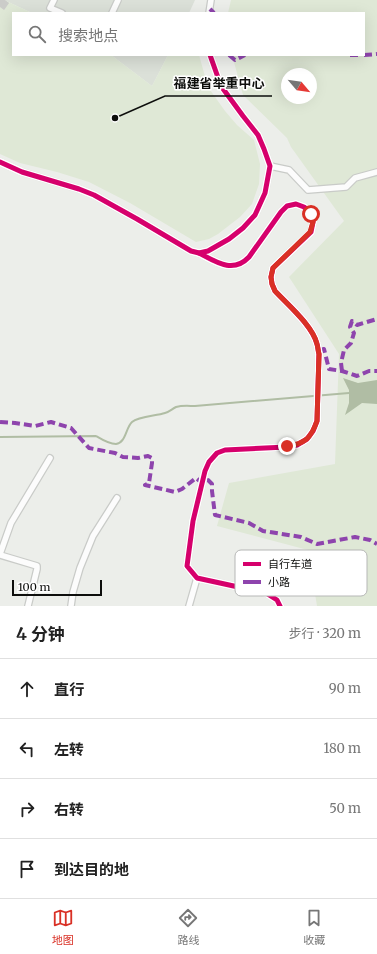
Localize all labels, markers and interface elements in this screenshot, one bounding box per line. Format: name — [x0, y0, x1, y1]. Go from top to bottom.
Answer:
search box — [12, 12, 365, 56]
icon: search — [26, 23, 48, 45]
text: 搜索地点 — [58, 26, 118, 45]
north arrow — [281, 68, 317, 104]
callout: 福建省举重中心 — [165, 71, 272, 96]
text: 福建省举重中心 — [173, 75, 265, 92]
route start — [302, 205, 320, 223]
route end — [278, 437, 296, 455]
legend — [235, 550, 367, 596]
text: 自行车道 — [268, 557, 312, 571]
text: 小路 — [268, 575, 290, 589]
scale bar — [12, 578, 102, 597]
text: 100 m — [18, 580, 50, 594]
text: 4 分钟 — [16, 623, 65, 645]
text: 步行 · 320 m — [289, 625, 361, 642]
icon: ahead — [16, 678, 38, 700]
text: 直行 — [54, 680, 84, 699]
text: 90 m — [329, 680, 361, 697]
icon: left — [16, 738, 38, 760]
text: 左转 — [54, 740, 84, 759]
text: 180 m — [323, 740, 361, 757]
icon: right — [16, 798, 38, 820]
text: 右转 — [54, 800, 84, 819]
text: 50 m — [329, 800, 361, 817]
icon: arrive — [16, 858, 38, 880]
text: 到达目的地 — [54, 860, 129, 879]
tab: 地图 — [52, 907, 74, 947]
tab: 路线 — [177, 907, 199, 947]
tab: 收藏 — [303, 907, 325, 947]

